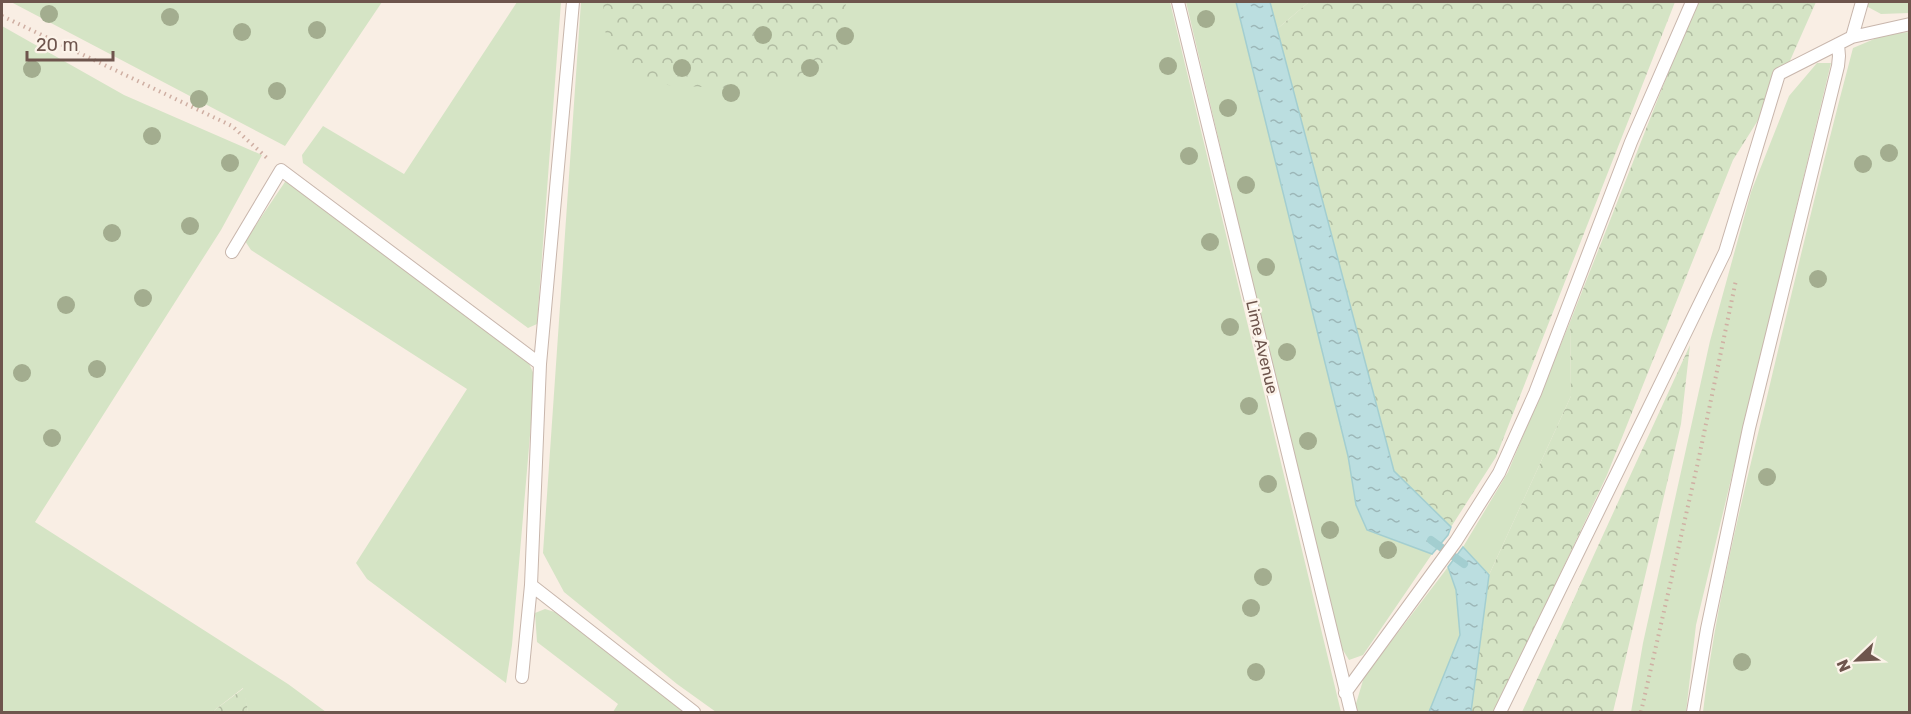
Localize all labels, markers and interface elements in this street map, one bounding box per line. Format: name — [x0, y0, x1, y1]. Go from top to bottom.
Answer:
scale bar — [27, 24, 112, 62]
text: 20 m — [36, 34, 78, 56]
street label: Lime Avenue — [1242, 298, 1282, 396]
north arrow — [1827, 630, 1887, 690]
text: N — [1833, 657, 1855, 675]

